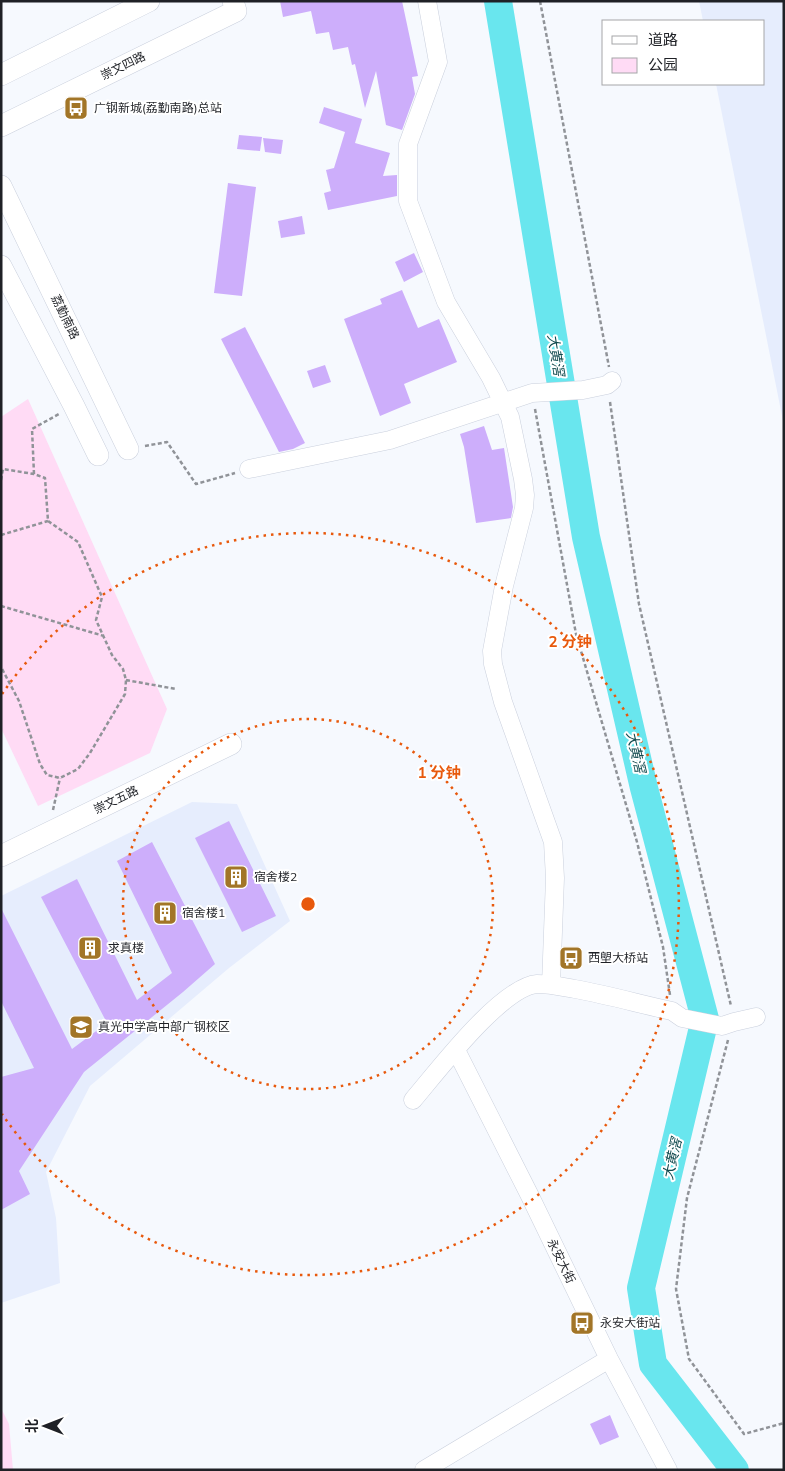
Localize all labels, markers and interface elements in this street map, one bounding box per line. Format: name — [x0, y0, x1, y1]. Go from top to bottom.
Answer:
legend — [602, 20, 765, 85]
text: 道路 — [648, 30, 678, 49]
street label: 崇文四路 — [98, 48, 148, 83]
text: 公园 — [648, 55, 678, 74]
bus stop icon: 广钢新城(荔勤南路)总站 — [63, 95, 89, 121]
place label: 广钢新城(荔勤南路)总站 — [94, 100, 222, 115]
street label: 荔勤南路 — [48, 292, 83, 342]
water label: 大黄滘 — [544, 333, 568, 379]
text: 2 分钟 — [548, 632, 592, 651]
water label: 大黄滘 — [623, 730, 650, 776]
text: 1 分钟 — [417, 763, 461, 782]
street label: 崇文五路 — [91, 782, 141, 817]
building icon: 宿舍楼2 — [223, 864, 249, 890]
place label: 宿舍楼2 — [254, 869, 297, 884]
centre of rings — [299, 895, 317, 913]
building icon: 宿舍楼1 — [152, 900, 178, 926]
place label: 宿舍楼1 — [182, 905, 225, 920]
building icon: 求真楼 — [77, 935, 103, 961]
place label: 求真楼 — [108, 940, 144, 955]
bus stop icon: 西塱大桥站 — [558, 945, 584, 971]
place label: 西塱大桥站 — [588, 950, 648, 965]
school or university icon: 真光中学高中部广钢校区 — [68, 1014, 94, 1040]
place label: 真光中学高中部广钢校区 — [98, 1019, 230, 1034]
water label: 大黄滘 — [659, 1135, 686, 1181]
street label: 永安大街 — [544, 1236, 579, 1286]
bus stop icon: 永安大街站 — [569, 1310, 595, 1336]
place label: 永安大街站 — [600, 1315, 660, 1330]
north arrow — [20, 1401, 70, 1451]
text: 北 — [23, 1419, 41, 1433]

